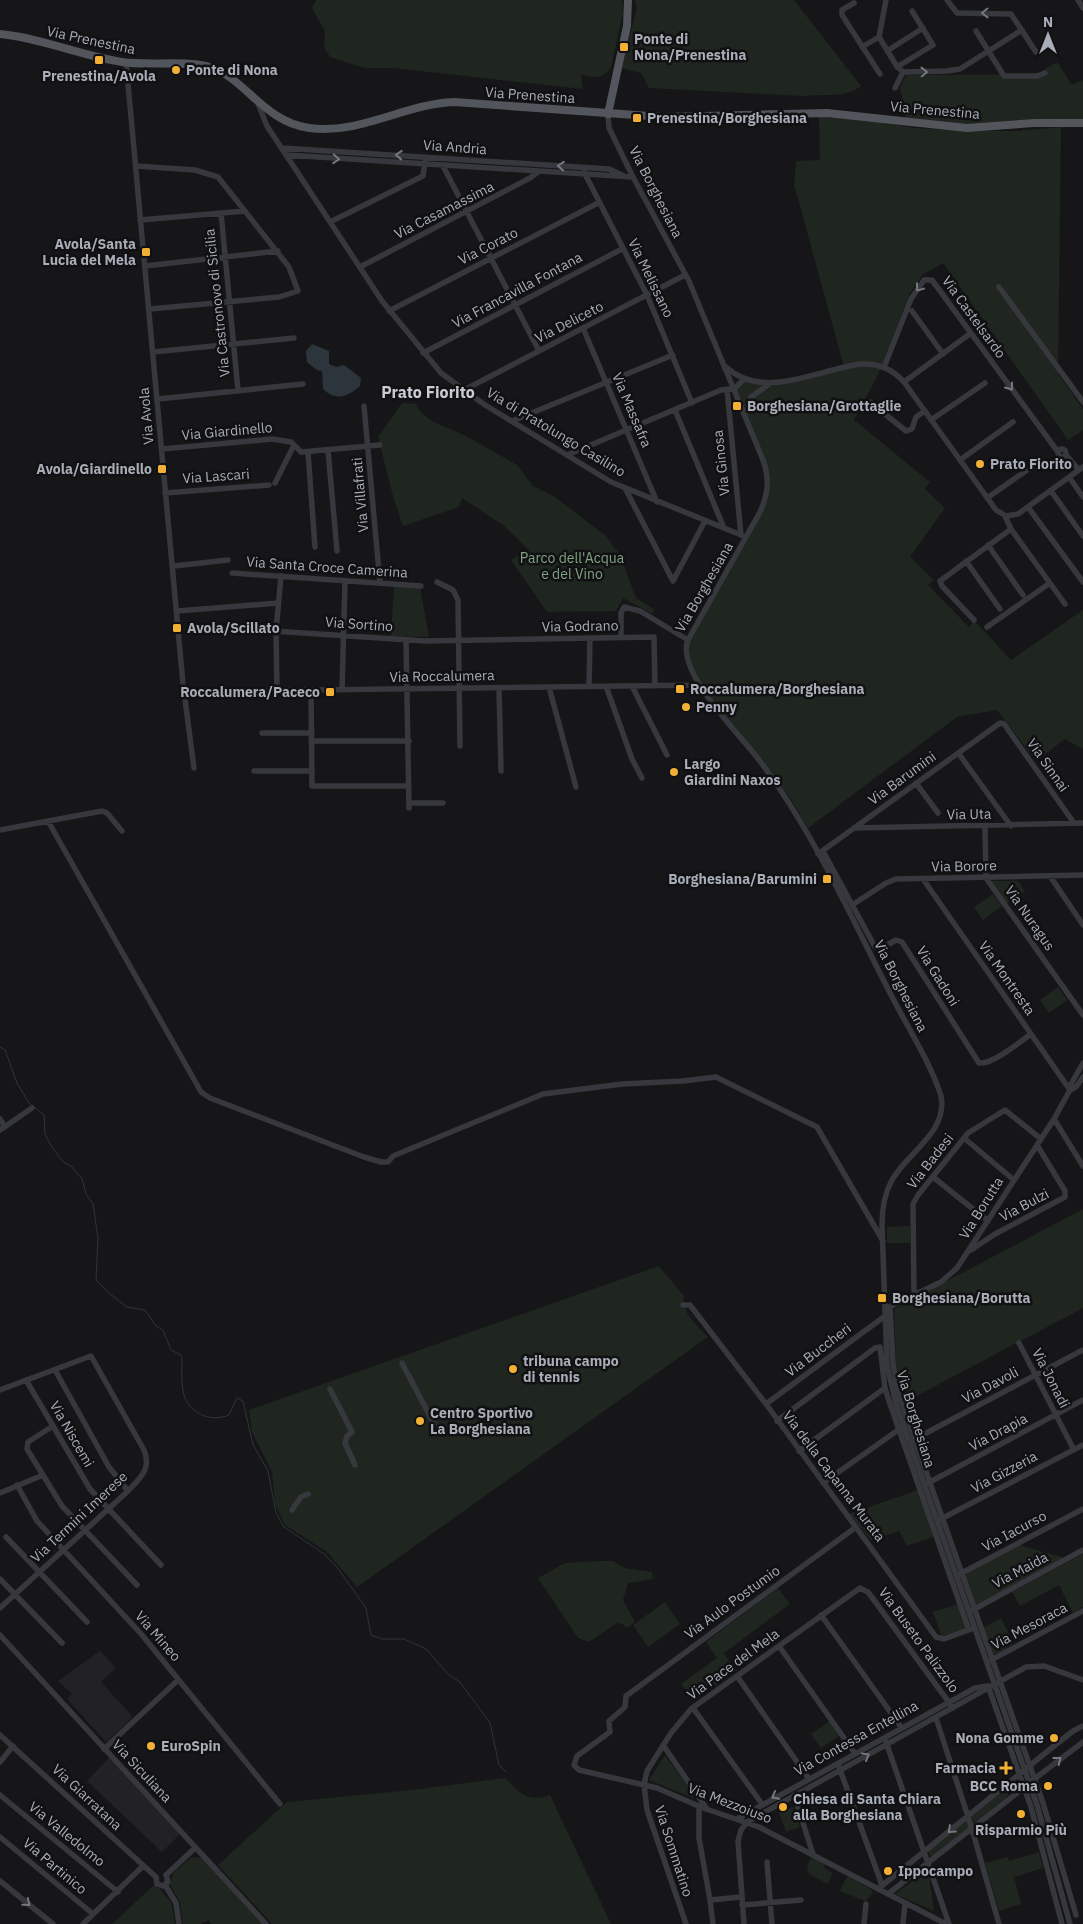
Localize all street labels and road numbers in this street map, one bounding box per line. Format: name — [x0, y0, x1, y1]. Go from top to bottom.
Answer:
street label: Via Prenestina — [45, 22, 137, 58]
street label: Via Prenestina — [484, 83, 576, 107]
street label: Via Prenestina — [889, 97, 981, 123]
street label: Via Andria — [422, 136, 488, 158]
street label: Via Borghesiana — [625, 143, 687, 241]
street label: Via Casamassima — [391, 177, 497, 243]
street label: Via Corato — [455, 223, 521, 269]
street label: Via Castronovo di Sicilia — [200, 227, 234, 378]
street label: Via Melissano — [624, 235, 678, 321]
street label: Via Francavilla Fontana — [449, 248, 586, 332]
street label: Via Castelsardo — [938, 272, 1010, 362]
street label: Via Deliceto — [532, 297, 606, 347]
street label: Via Massafra — [608, 370, 656, 451]
street label: Via di Pratolungo Casilino — [483, 383, 629, 481]
street label: Via Avola — [134, 386, 157, 445]
street label: Via Giardinello — [181, 418, 273, 444]
street label: Via Ginosa — [709, 429, 733, 497]
street label: Via Villafrati — [348, 457, 372, 533]
street label: Via Lascari — [182, 465, 250, 487]
street label: Via Borghesiana — [671, 538, 737, 635]
street label: Via Santa Croce Camerina — [246, 552, 409, 582]
street label: Via Sortino — [324, 613, 394, 635]
street label: Via Godrano — [541, 616, 619, 636]
street label: Via Roccalumera — [389, 666, 495, 686]
street label: Via Sinnai — [1023, 735, 1073, 795]
street label: Via Barumini — [864, 747, 940, 809]
street label: Via Uta — [946, 805, 992, 823]
street label: Via Borore — [931, 856, 997, 876]
street label: Via Nuragus — [1001, 882, 1059, 954]
street label: Via Borghesiana — [870, 937, 932, 1035]
street label: Via Montresta — [975, 937, 1040, 1019]
street label: Via Gadoni — [912, 943, 964, 1009]
street label: Via Badesi — [903, 1130, 957, 1192]
street label: Via Borutta — [955, 1173, 1007, 1242]
street label: Via Bulzi — [996, 1184, 1052, 1226]
street label: Via Buccheri — [781, 1319, 855, 1381]
street label: Via Jonadi — [1028, 1345, 1074, 1411]
street label: Via Davoli — [959, 1363, 1021, 1407]
street label: Via Borghesiana — [893, 1368, 940, 1470]
street label: Via Niscemi — [46, 1398, 98, 1470]
street label: Via della Capanna Murata — [779, 1407, 890, 1546]
street label: Via Drapia — [966, 1409, 1031, 1455]
street label: Via Gizzeria — [968, 1447, 1041, 1497]
street label: Via Termini Imerese — [27, 1467, 131, 1567]
street label: Via Iacurso — [979, 1506, 1050, 1556]
street label: Via Maida — [989, 1548, 1052, 1592]
street label: Via Aulo Postumio — [681, 1561, 783, 1643]
street label: Via Buseto Palizzolo — [875, 1584, 963, 1696]
street label: Via Mesoraca — [988, 1598, 1071, 1654]
street label: Via Mineo — [131, 1607, 185, 1665]
street label: Via Pace del Mela — [683, 1624, 783, 1704]
street label: Via Contessa Entellina — [791, 1696, 922, 1780]
street label: Via Siculiana — [108, 1736, 176, 1807]
street label: Via Giarratana — [48, 1760, 126, 1834]
street label: Via Mezzoiuso — [685, 1779, 775, 1827]
street label: Via Valledolmo — [25, 1798, 109, 1870]
street label: Via Sommatino — [651, 1803, 697, 1899]
street label: Via Partinico — [19, 1834, 91, 1898]

